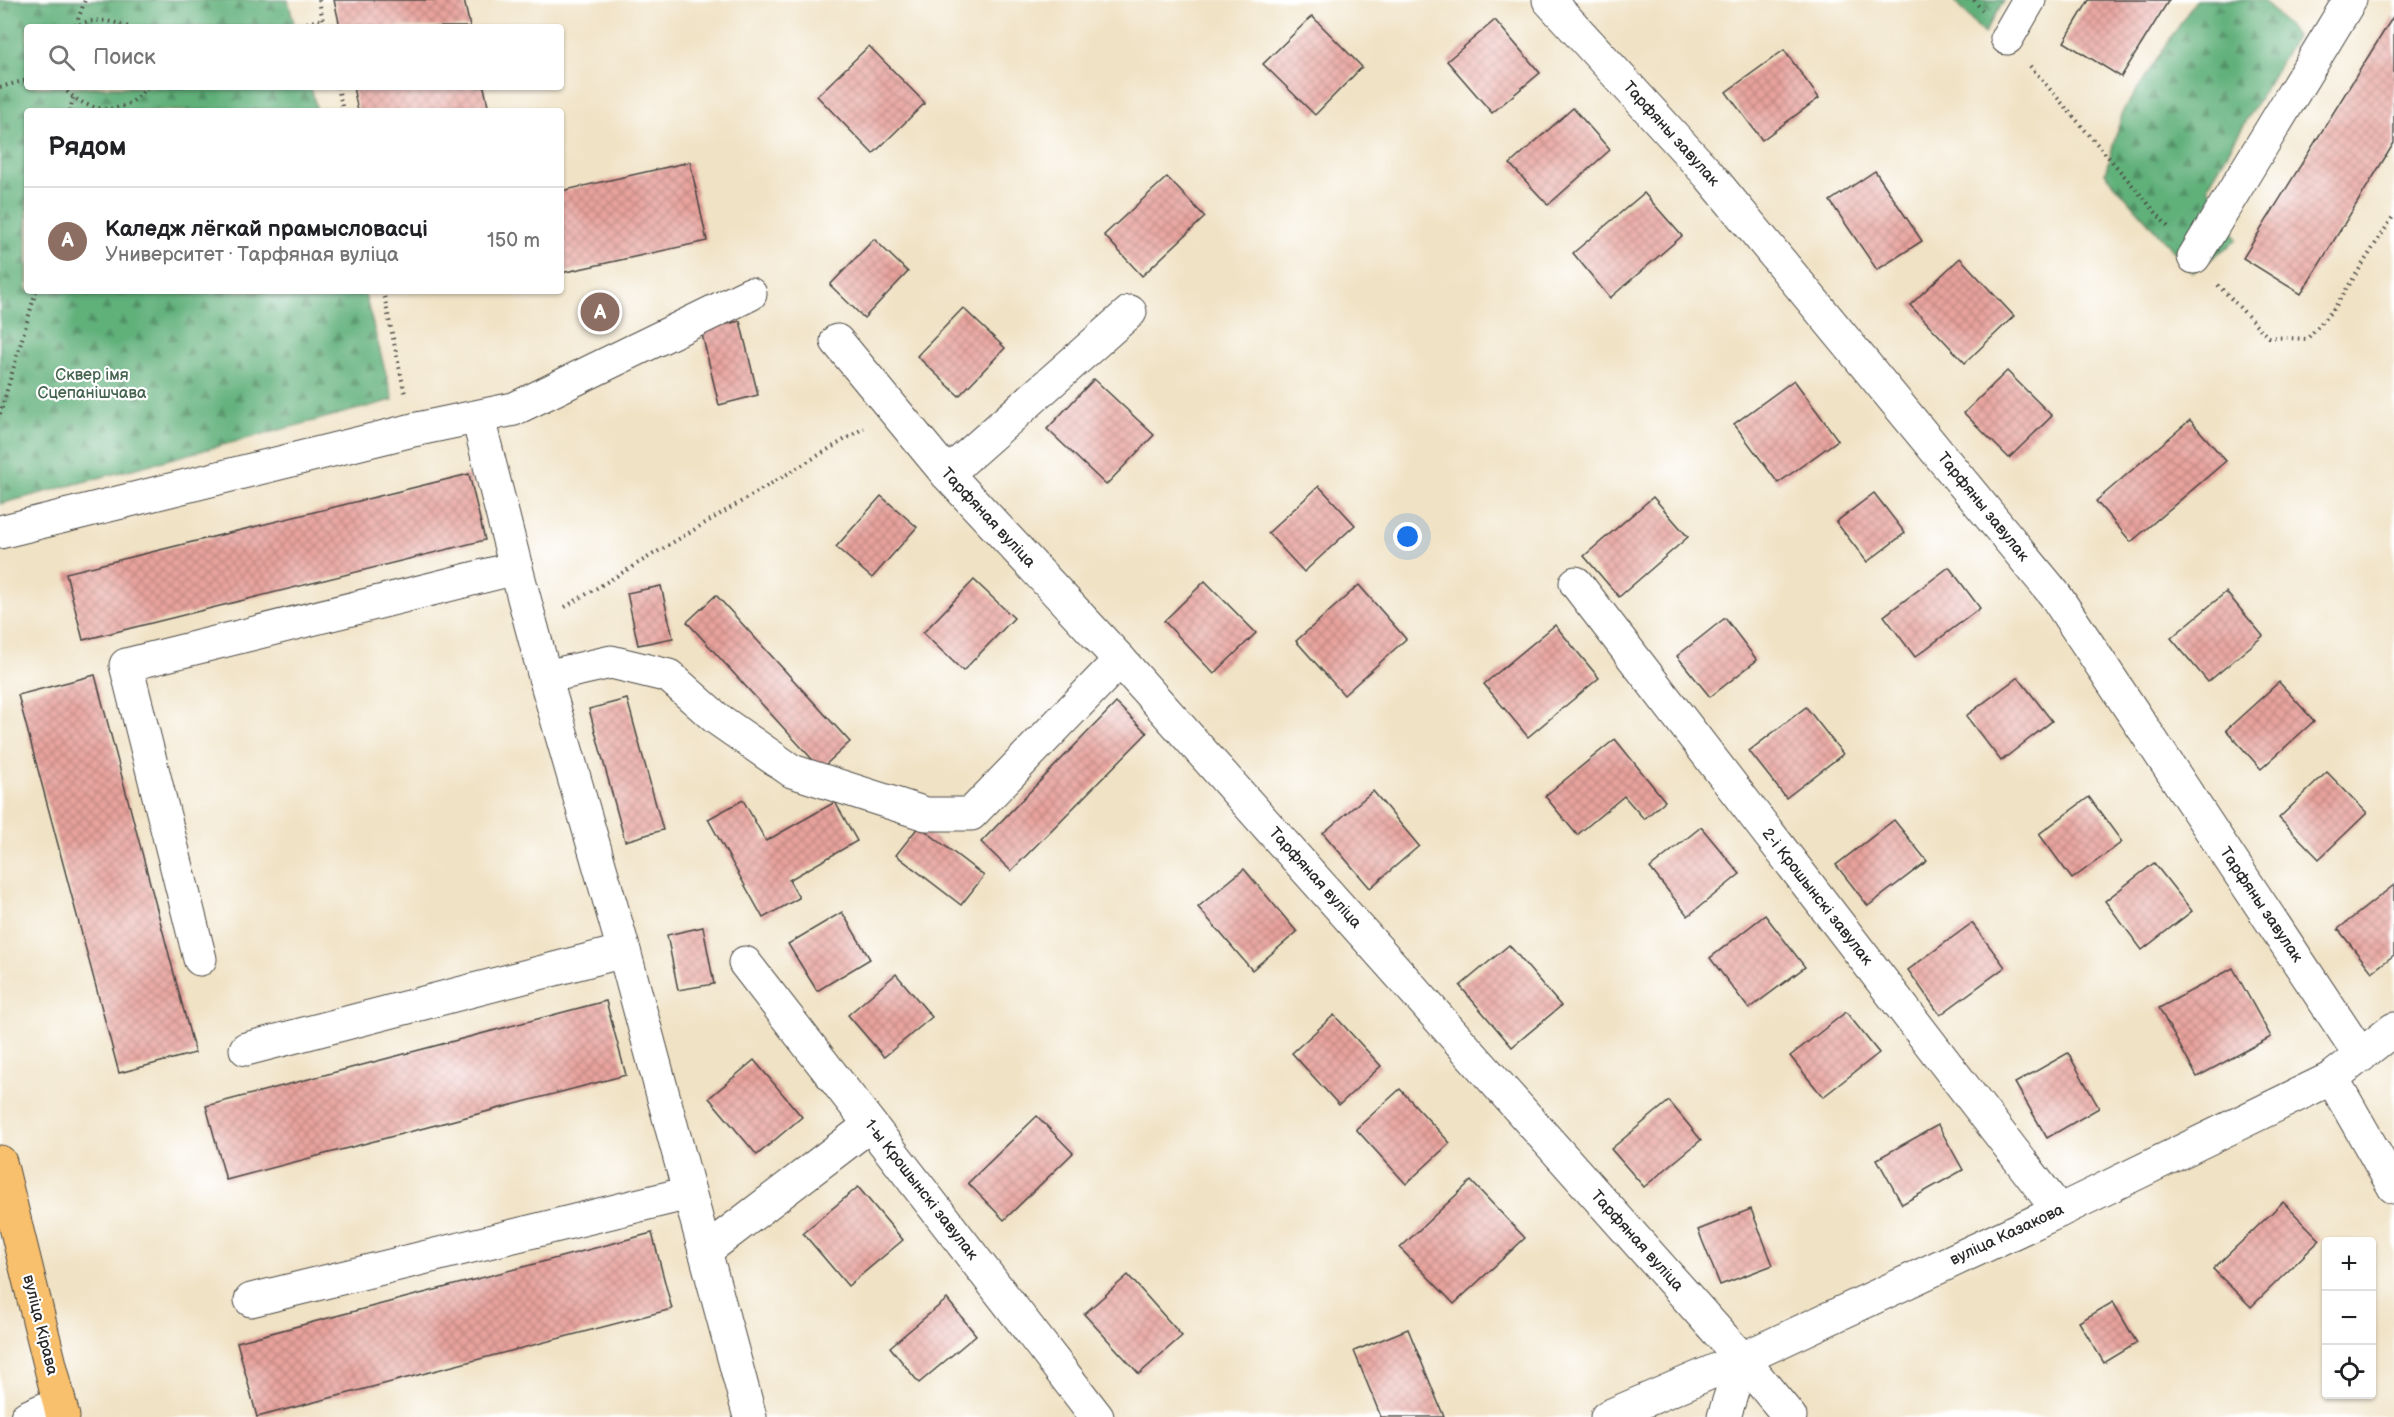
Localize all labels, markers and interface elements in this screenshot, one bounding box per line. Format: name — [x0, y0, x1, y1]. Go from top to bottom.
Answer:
search box — [24, 24, 564, 90]
icon: search — [45, 41, 78, 74]
text: Поиск — [93, 44, 156, 71]
street label: Тарфяны завулак — [1619, 78, 1724, 191]
text: Рядом — [48, 132, 126, 163]
text: Каледж лёгкай прамысловасці — [105, 216, 428, 243]
text: A — [61, 229, 74, 253]
text: 150 m — [487, 229, 540, 253]
text: Университет · Тарфяная вуліца — [105, 243, 399, 267]
pin: A — [580, 290, 620, 334]
park label: Сквер імя Сцепанішчава — [38, 366, 147, 403]
street label: Тарфяны завулак — [1933, 449, 2033, 566]
street label: Тарфяная вуліца — [937, 464, 1039, 572]
your location — [1393, 522, 1422, 551]
street label: Тарфяная вуліца — [1265, 824, 1366, 933]
street label: 2-і Крошынскі завулак — [1758, 825, 1877, 970]
street label: Тарфяны завулак — [2215, 844, 2307, 967]
street label: 1-ы Крошынскі завулак — [860, 1116, 982, 1264]
street label: Тарфяная вуліца — [1587, 1187, 1688, 1296]
street label: вуліца Казакова — [1947, 1200, 2067, 1270]
map controls — [2322, 1237, 2376, 1399]
button: + — [2322, 1237, 2376, 1291]
street label: вуліца Кірава — [18, 1273, 62, 1378]
button: − — [2322, 1291, 2376, 1345]
button: locate — [2322, 1345, 2376, 1399]

